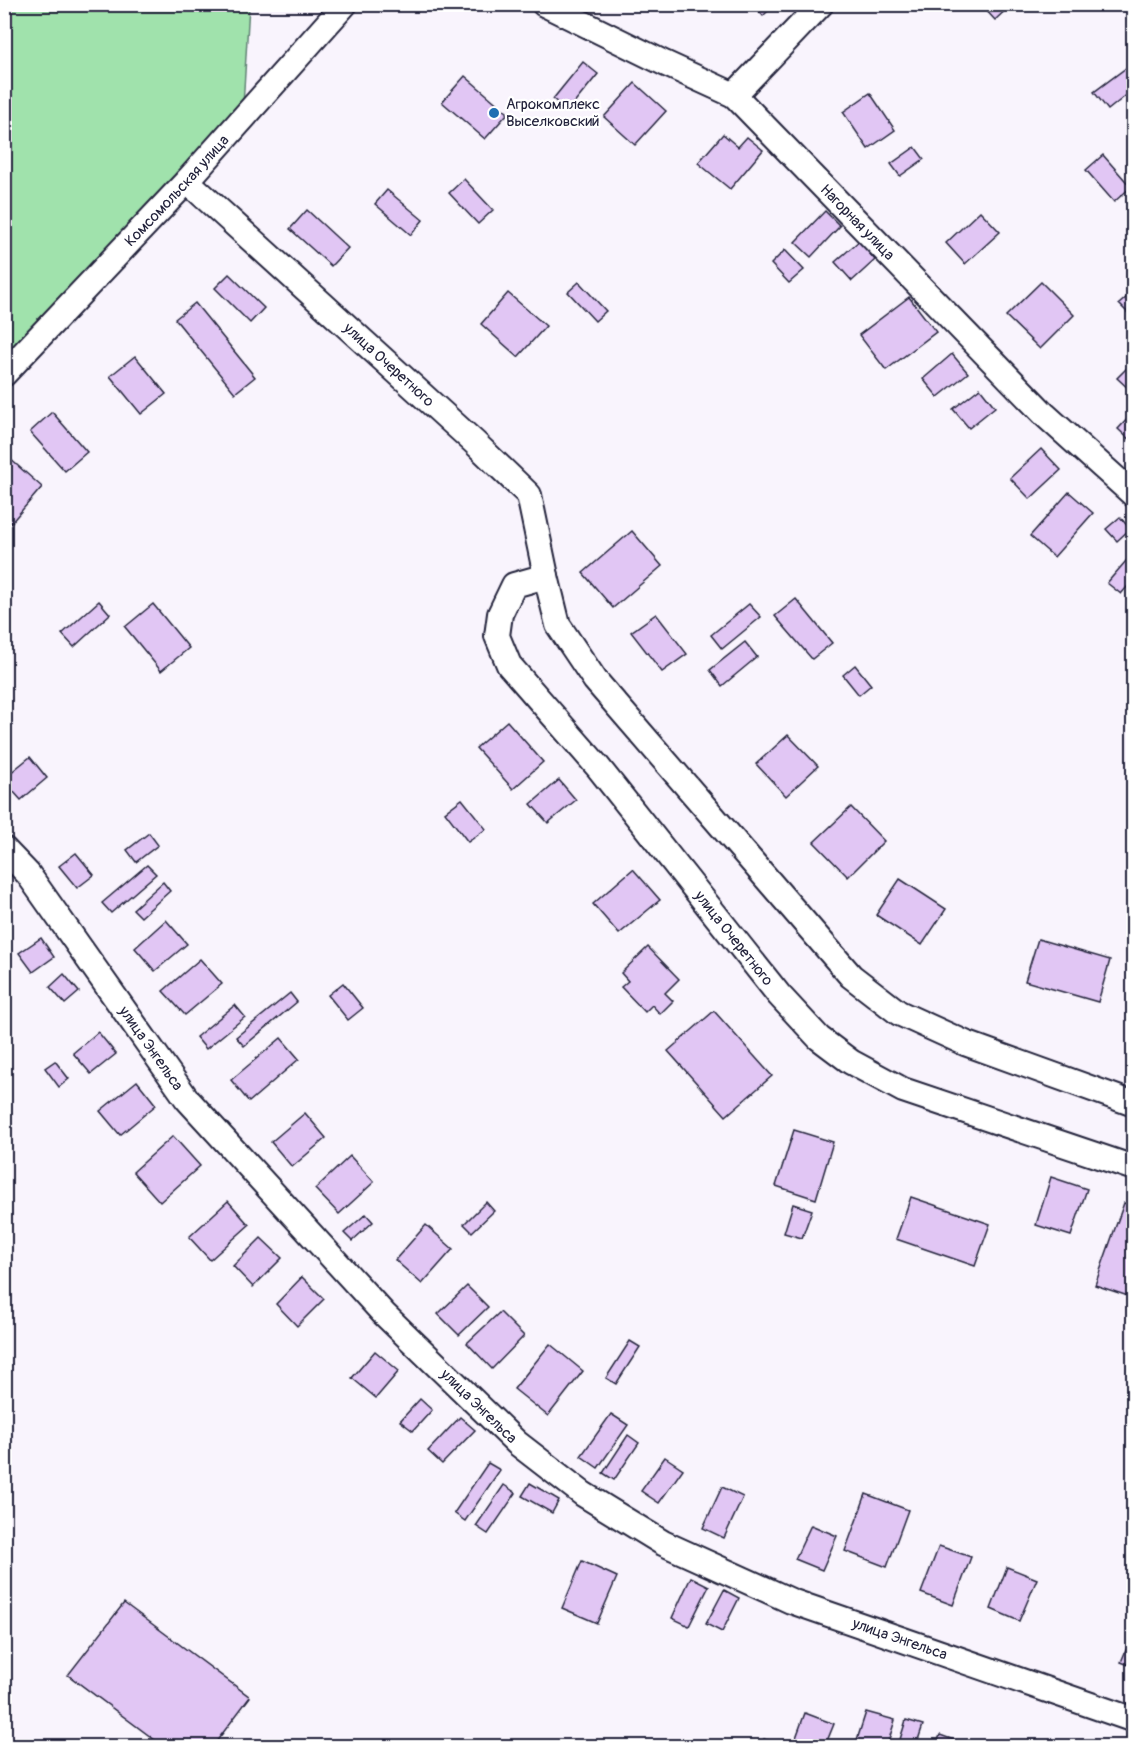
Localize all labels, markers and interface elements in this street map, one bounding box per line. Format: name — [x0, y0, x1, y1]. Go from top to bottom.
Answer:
place label: Агрокомплекс Выселковский — [506, 95, 600, 131]
marker: Агрокомплекс Выселковский — [487, 106, 501, 120]
street label: Комсомольская улица — [121, 131, 233, 251]
street label: Нагорная улица — [816, 180, 899, 265]
street label: улица Очеретного — [339, 318, 438, 411]
street label: улица Очеретного — [689, 886, 777, 990]
street label: улица Энгельса — [114, 1002, 187, 1094]
street label: улица Энгельса — [436, 1364, 521, 1448]
street label: улица Энгельса — [849, 1614, 950, 1664]

